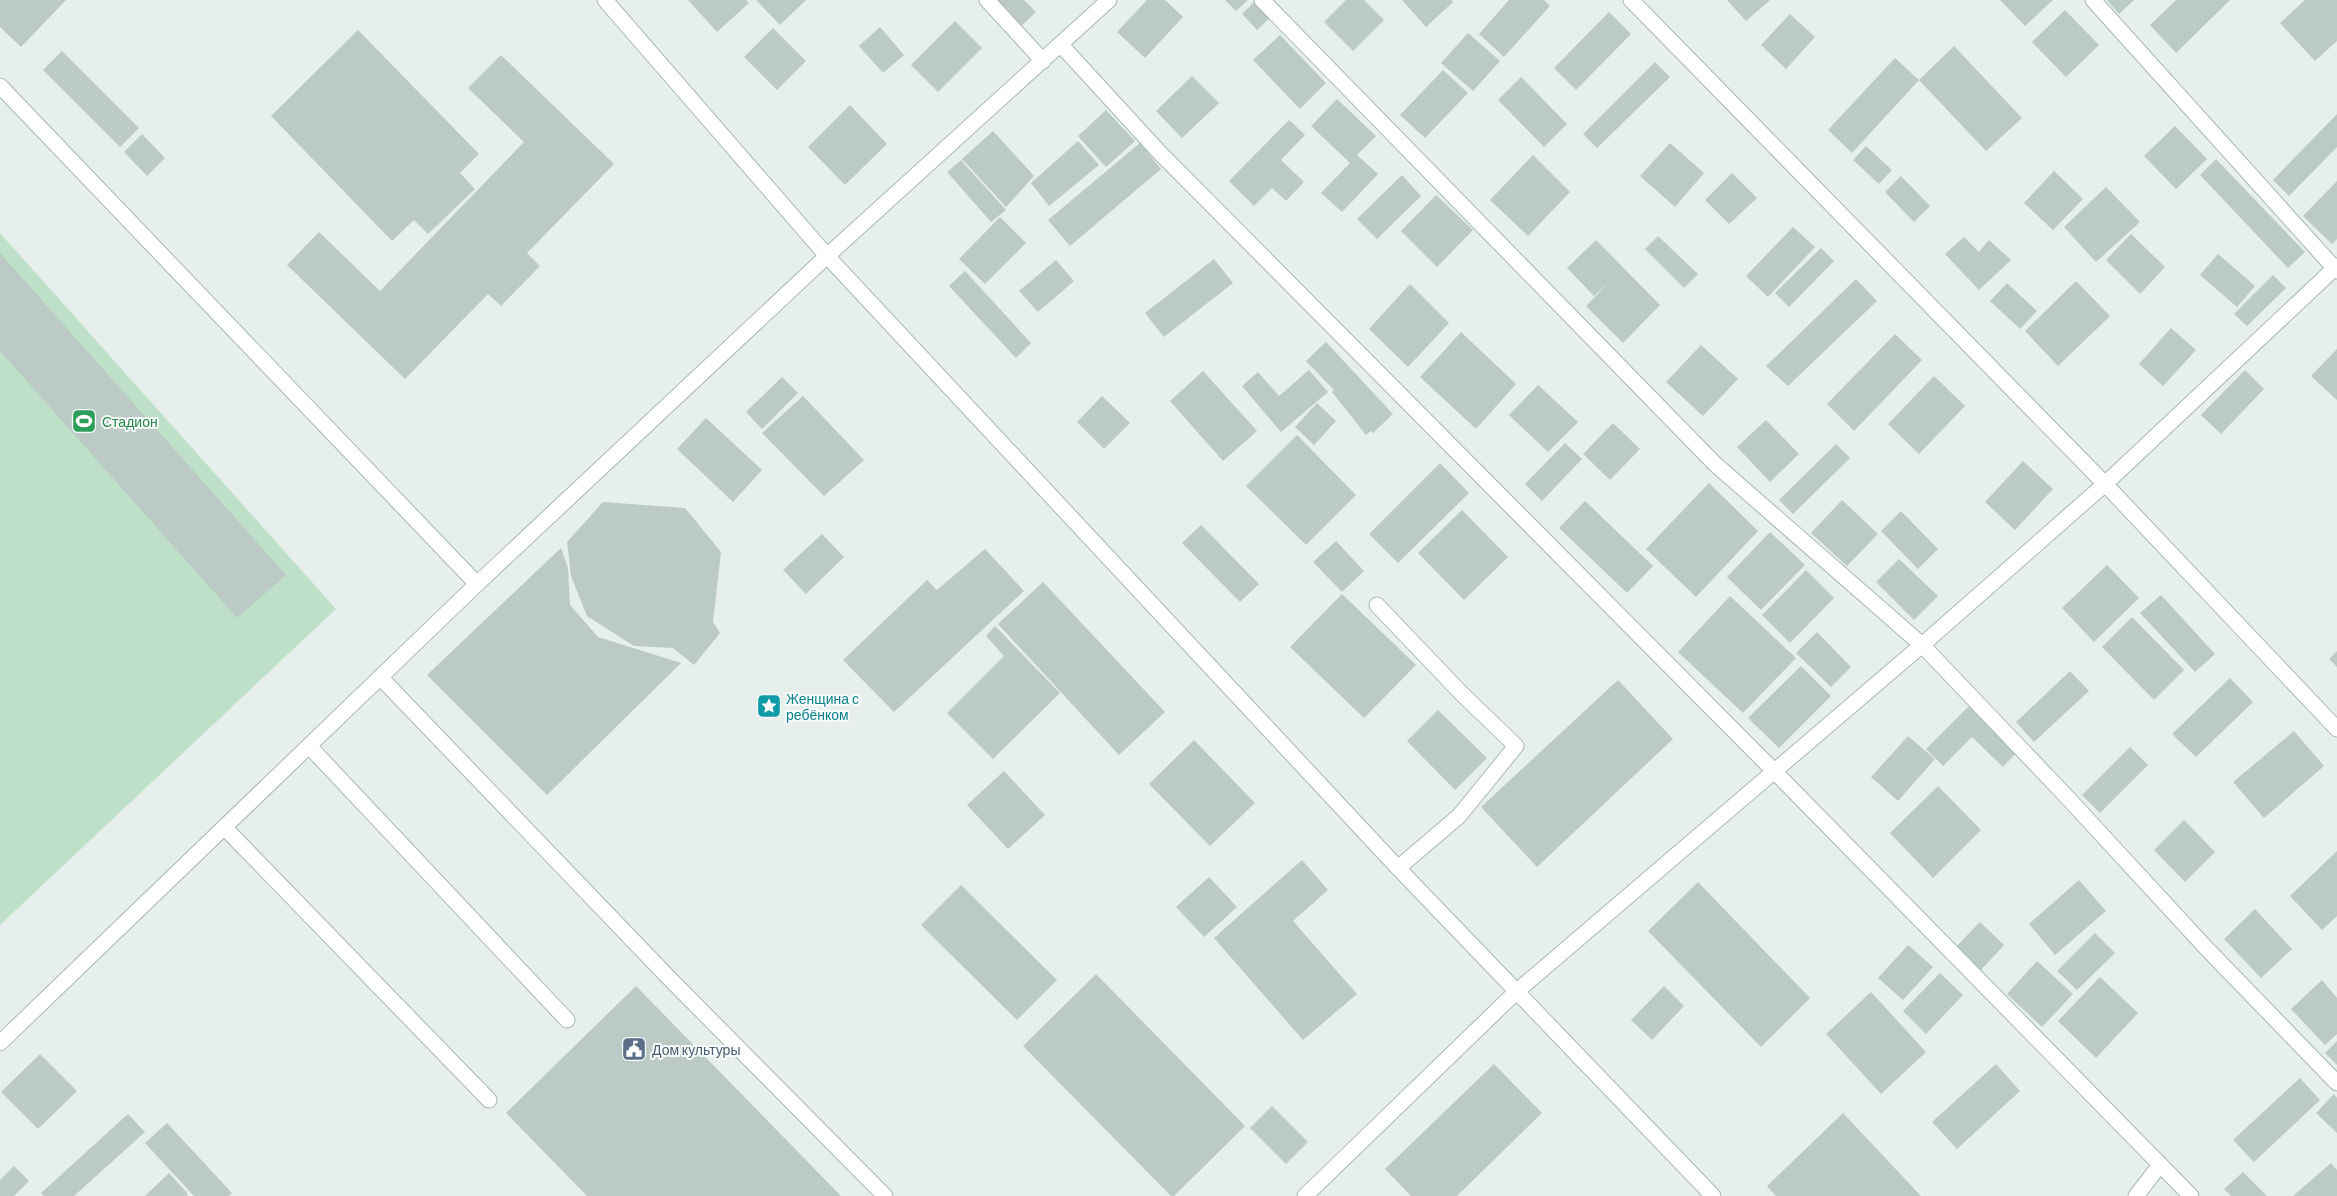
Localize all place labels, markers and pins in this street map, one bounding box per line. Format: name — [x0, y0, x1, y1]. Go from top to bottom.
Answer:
sports icon: Стадион — [71, 408, 97, 434]
place label: Стадион — [102, 413, 158, 430]
place label: Женщина с ребёнком — [786, 690, 859, 723]
place icon: Женщина с ребёнком — [756, 693, 782, 719]
public building icon: Дом культуры — [621, 1036, 647, 1062]
place label: Дом культуры — [652, 1041, 740, 1058]

